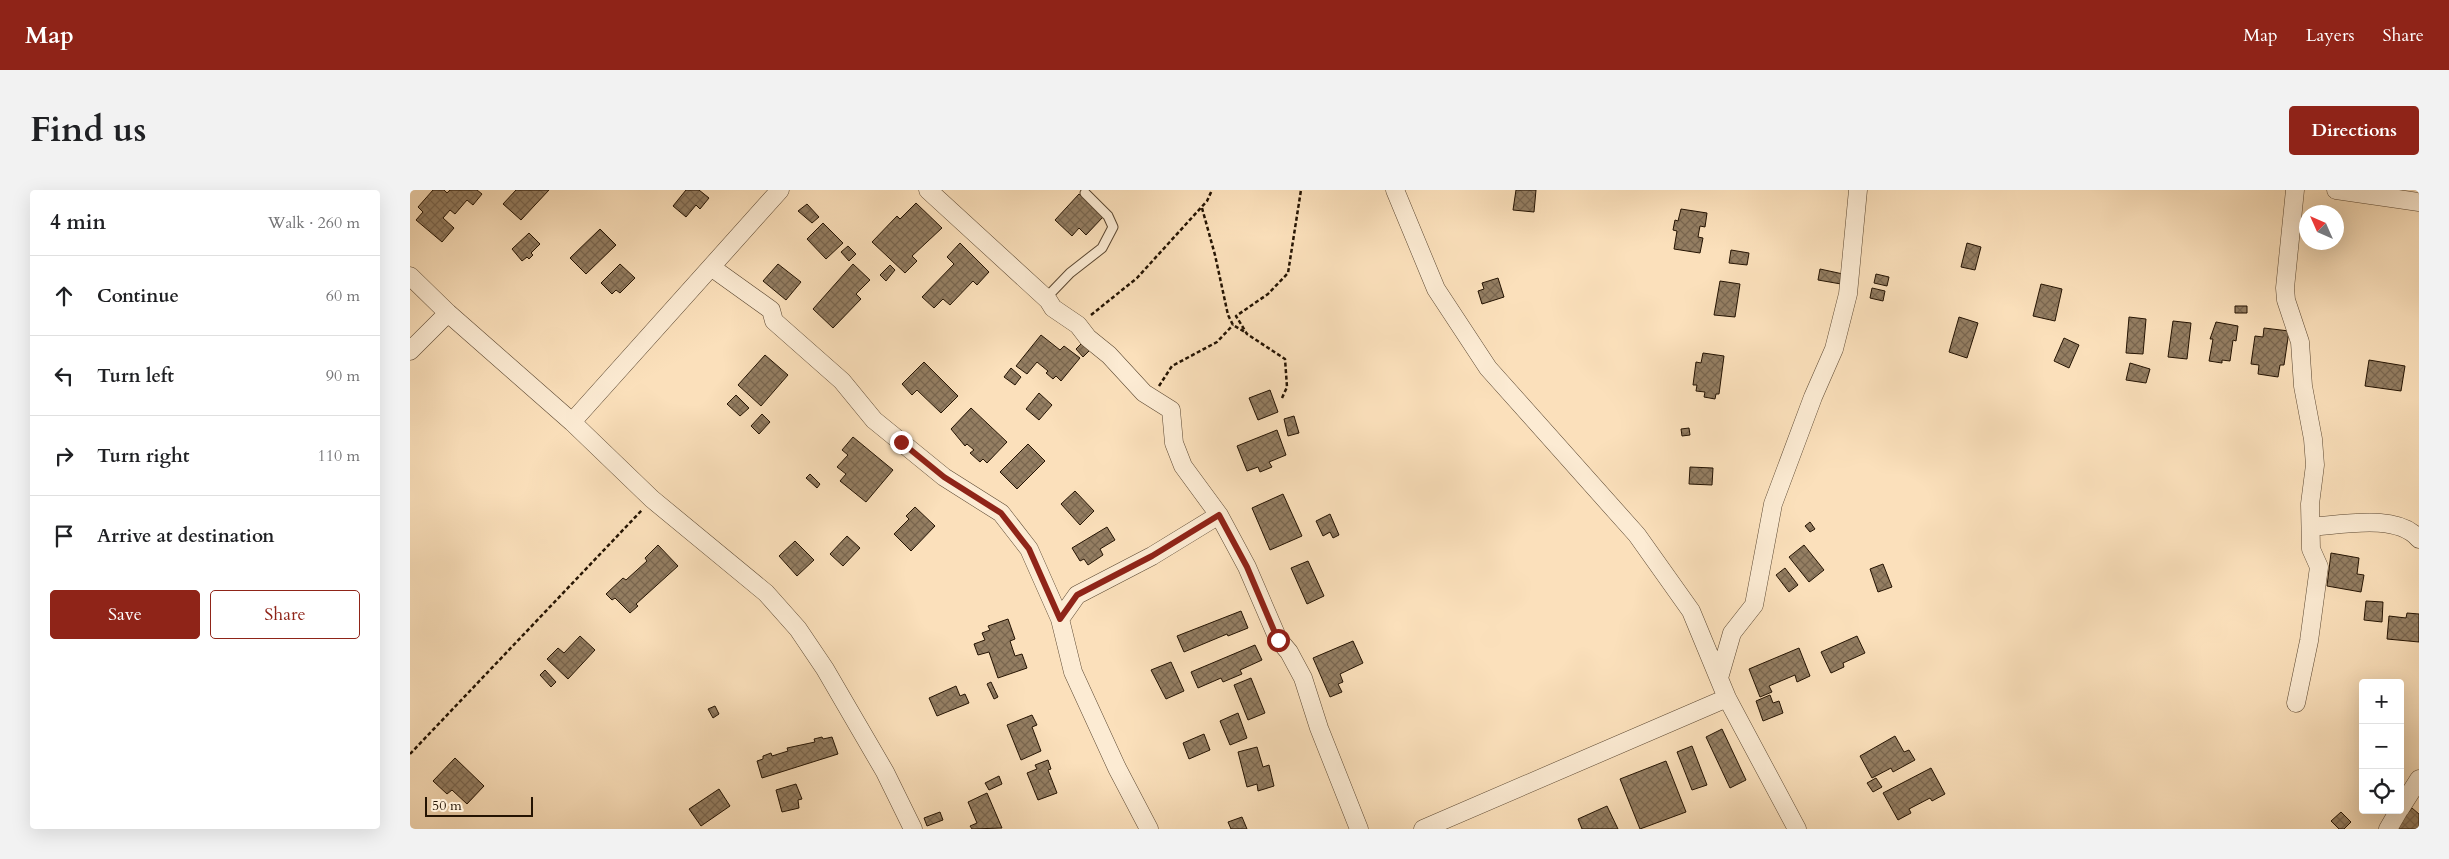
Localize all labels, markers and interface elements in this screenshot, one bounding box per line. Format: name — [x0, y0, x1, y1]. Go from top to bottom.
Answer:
text: Map — [25, 19, 74, 52]
text: Map — [2243, 23, 2278, 48]
text: Layers — [2306, 23, 2355, 48]
text: Share — [2383, 23, 2424, 48]
text: Find us — [30, 106, 146, 154]
button: Directions — [2289, 106, 2419, 155]
north arrow — [2299, 205, 2344, 250]
text: 4 min — [50, 208, 106, 237]
text: Walk · 260 m — [268, 212, 360, 234]
icon: ahead — [50, 282, 78, 310]
text: Continue — [97, 283, 179, 309]
text: 60 m — [326, 285, 360, 307]
icon: left — [50, 362, 78, 390]
text: Turn left — [97, 363, 174, 389]
text: 90 m — [326, 365, 360, 387]
route end — [890, 431, 913, 454]
icon: right — [50, 442, 78, 470]
text: Turn right — [97, 443, 189, 469]
text: 110 m — [318, 445, 360, 467]
icon: arrive — [50, 522, 78, 550]
text: Arrive at destination — [97, 523, 274, 549]
button: Save — [50, 590, 200, 639]
button: Share — [210, 590, 360, 639]
route start — [1267, 629, 1290, 652]
map controls — [2359, 679, 2404, 814]
button: + — [2359, 679, 2404, 724]
button: − — [2359, 724, 2404, 769]
button: locate — [2359, 769, 2404, 814]
scale bar — [425, 794, 532, 817]
text: 50 m — [432, 796, 462, 815]

